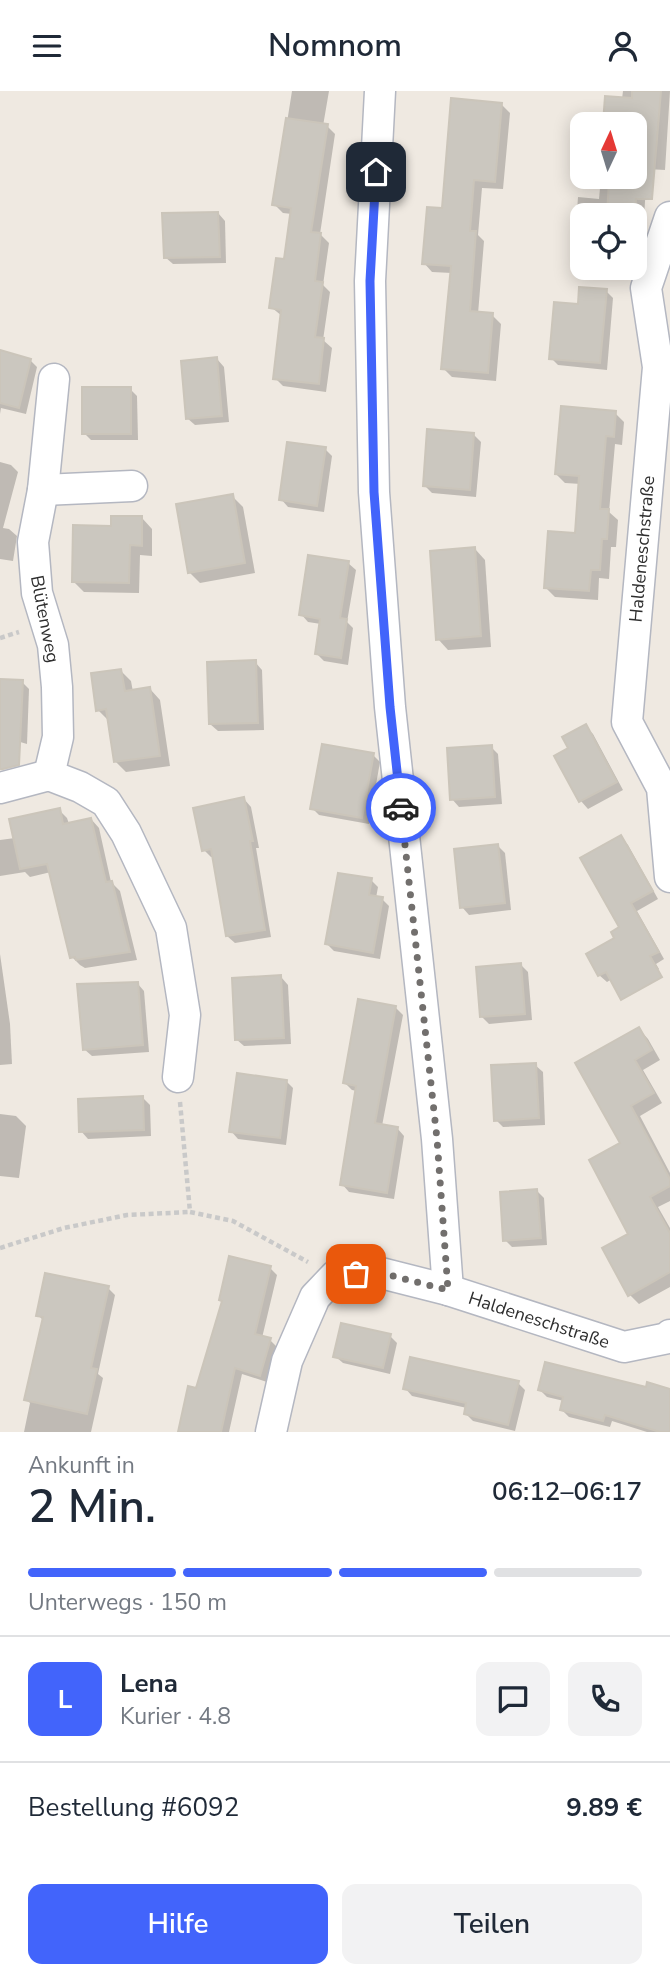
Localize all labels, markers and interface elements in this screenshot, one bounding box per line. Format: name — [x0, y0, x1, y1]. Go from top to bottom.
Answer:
text: Nomnom — [268, 24, 402, 67]
icon: menu — [28, 27, 66, 65]
icon: person — [604, 27, 642, 65]
north arrow — [570, 112, 648, 189]
map controls — [570, 112, 647, 280]
pin — [346, 142, 406, 202]
icon: home — [357, 153, 395, 191]
button: locate — [570, 203, 647, 280]
street label: Haldeneschstraße — [624, 475, 660, 623]
street label: Blütenweg — [25, 573, 65, 665]
courier — [366, 773, 436, 843]
icon: car — [382, 789, 420, 827]
pin — [326, 1244, 386, 1304]
icon: bag — [337, 1255, 375, 1293]
street label: Haldeneschstraße — [465, 1286, 613, 1354]
text: Ankunft in — [28, 1450, 135, 1481]
text: 06:12–06:17 — [492, 1474, 642, 1509]
text: 2 Min. — [28, 1475, 156, 1538]
text: Unterwegs · 150 m — [28, 1587, 227, 1618]
button: chat — [476, 1662, 550, 1736]
button: phone — [568, 1662, 642, 1736]
text: Lena — [120, 1666, 178, 1701]
text: L — [58, 1682, 72, 1717]
text: Kurier · 4.8 — [120, 1701, 231, 1732]
text: Bestellung #6092 — [28, 1790, 239, 1825]
text: 9.89 € — [566, 1790, 642, 1825]
button: Hilfe — [28, 1884, 328, 1964]
button: Teilen — [342, 1884, 642, 1964]

